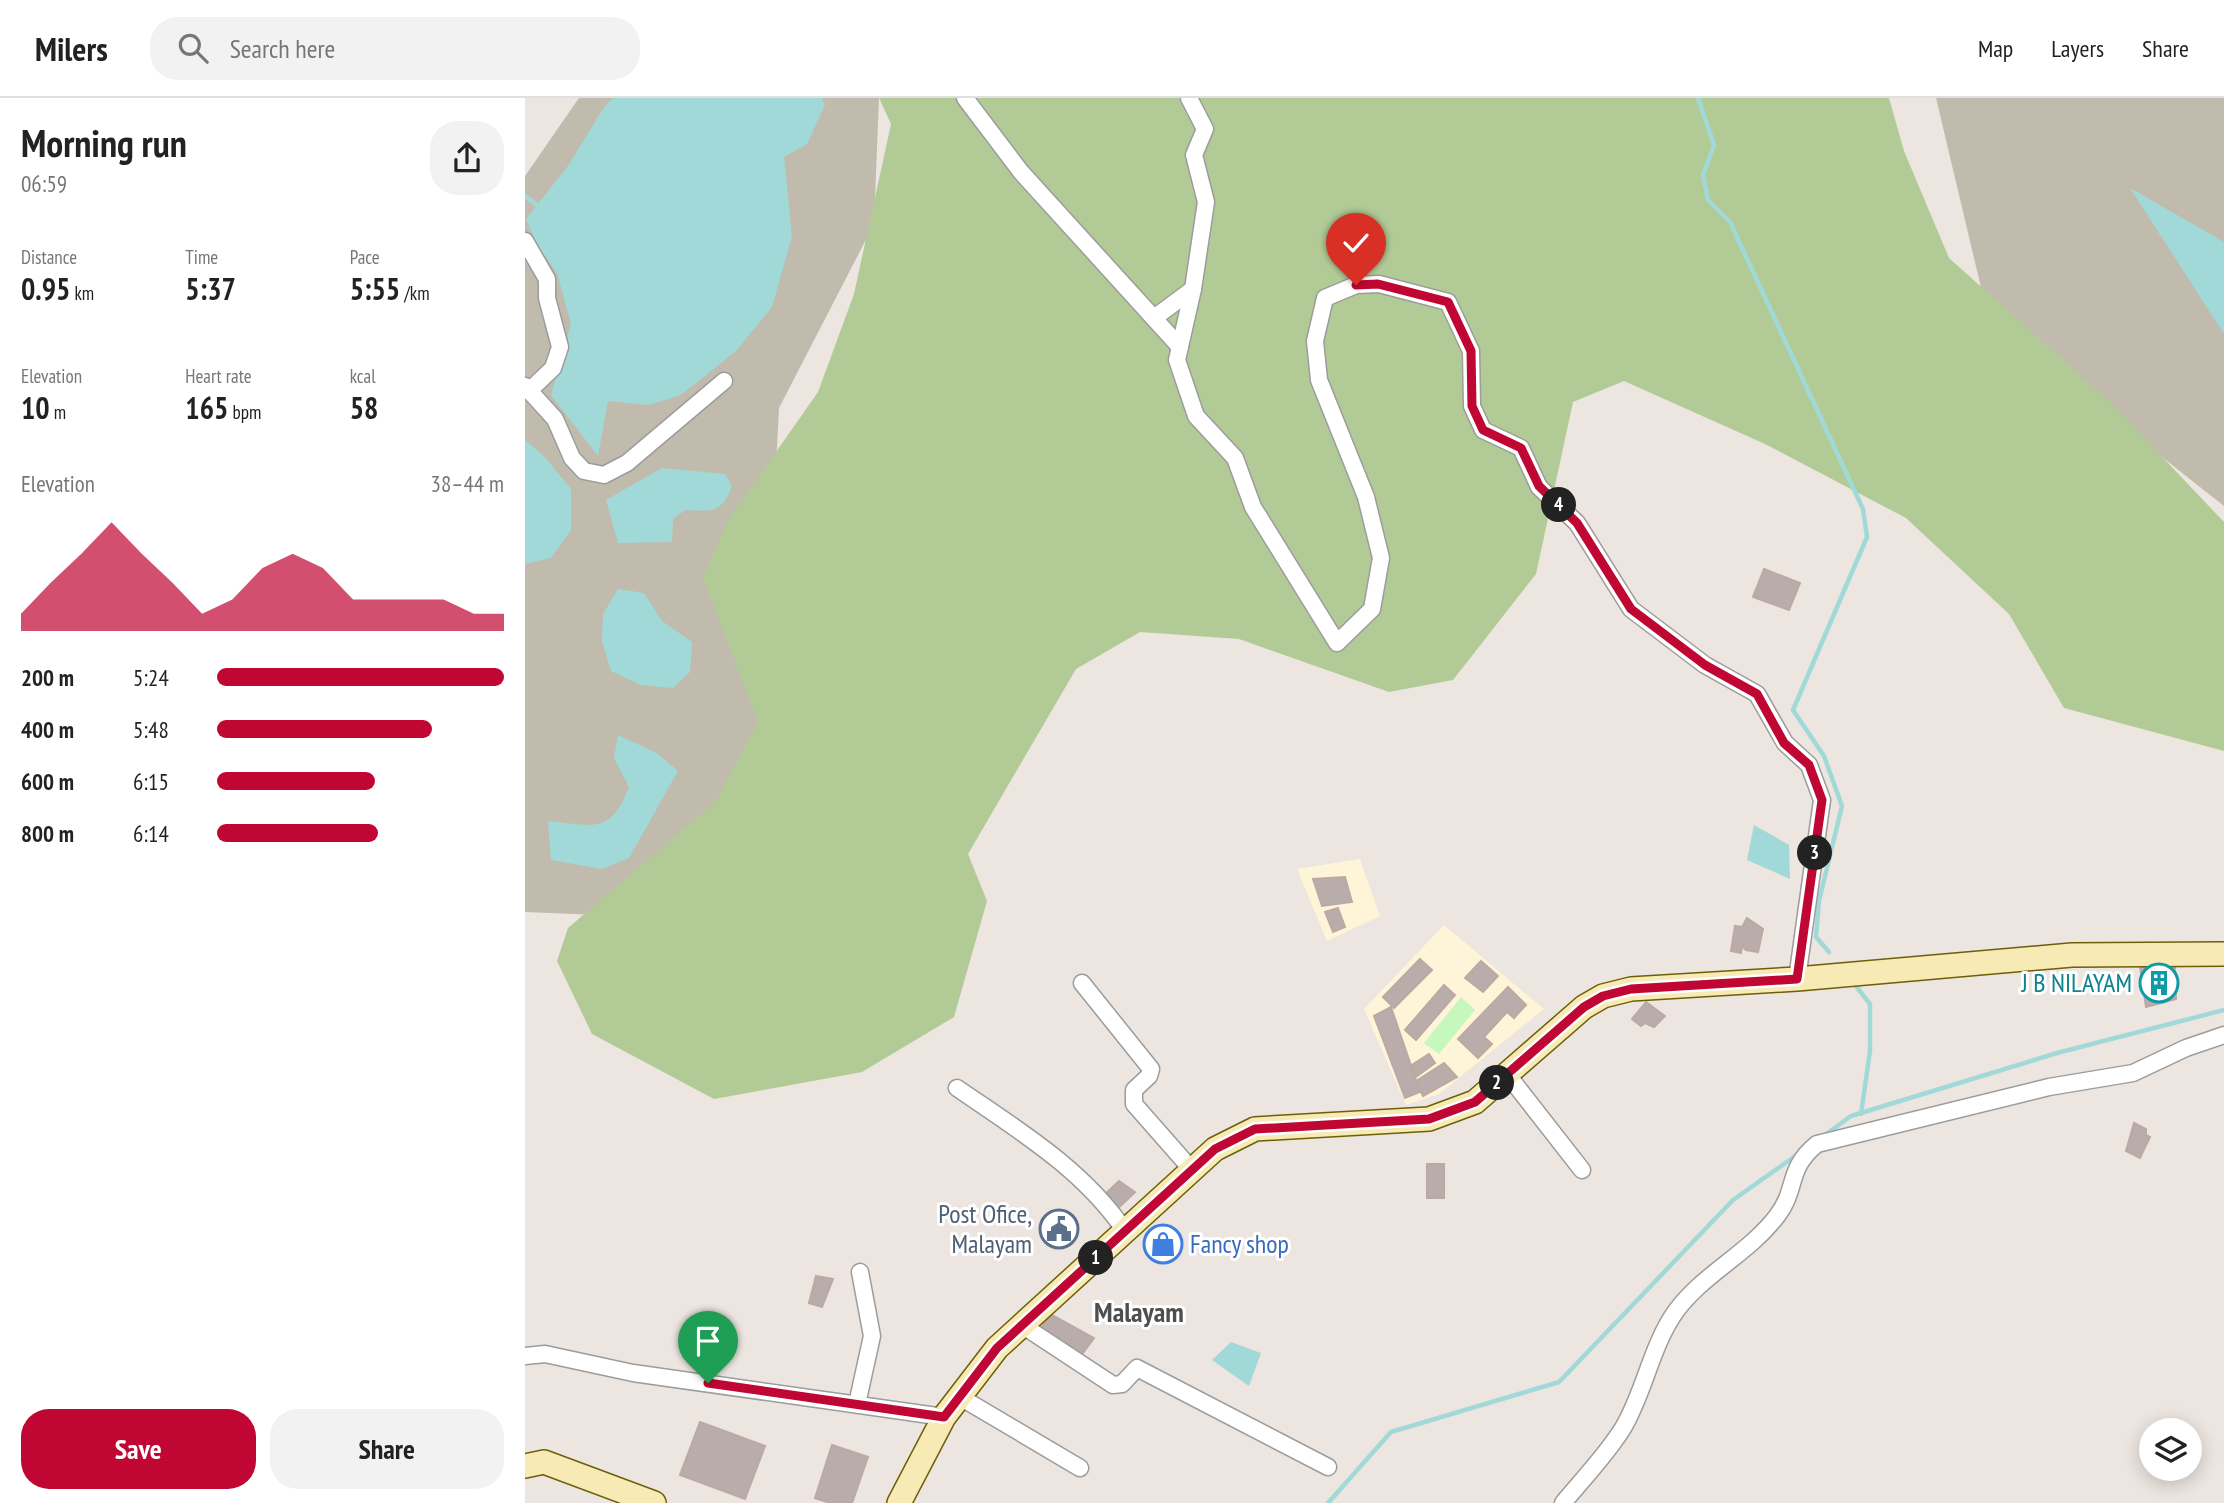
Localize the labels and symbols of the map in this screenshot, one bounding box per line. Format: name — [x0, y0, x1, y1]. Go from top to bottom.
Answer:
pin — [1326, 213, 1386, 285]
pin: 4 — [1541, 488, 1577, 522]
pin: 3 — [1797, 836, 1833, 870]
building icon: J B NILAYAM — [2138, 962, 2180, 1004]
place label: J B NILAYAM — [2020, 966, 2132, 999]
pin: 2 — [1479, 1066, 1515, 1100]
place label: Post Ofice, Malayam — [938, 1197, 1032, 1260]
public building icon: Post Ofice, Malayam — [1038, 1208, 1080, 1250]
shop icon: Fancy shop — [1142, 1223, 1184, 1265]
place label: Fancy shop — [1190, 1227, 1289, 1260]
pin: 1 — [1079, 1240, 1113, 1276]
district label: Malayam — [1094, 1293, 1184, 1330]
pin — [678, 1311, 738, 1383]

